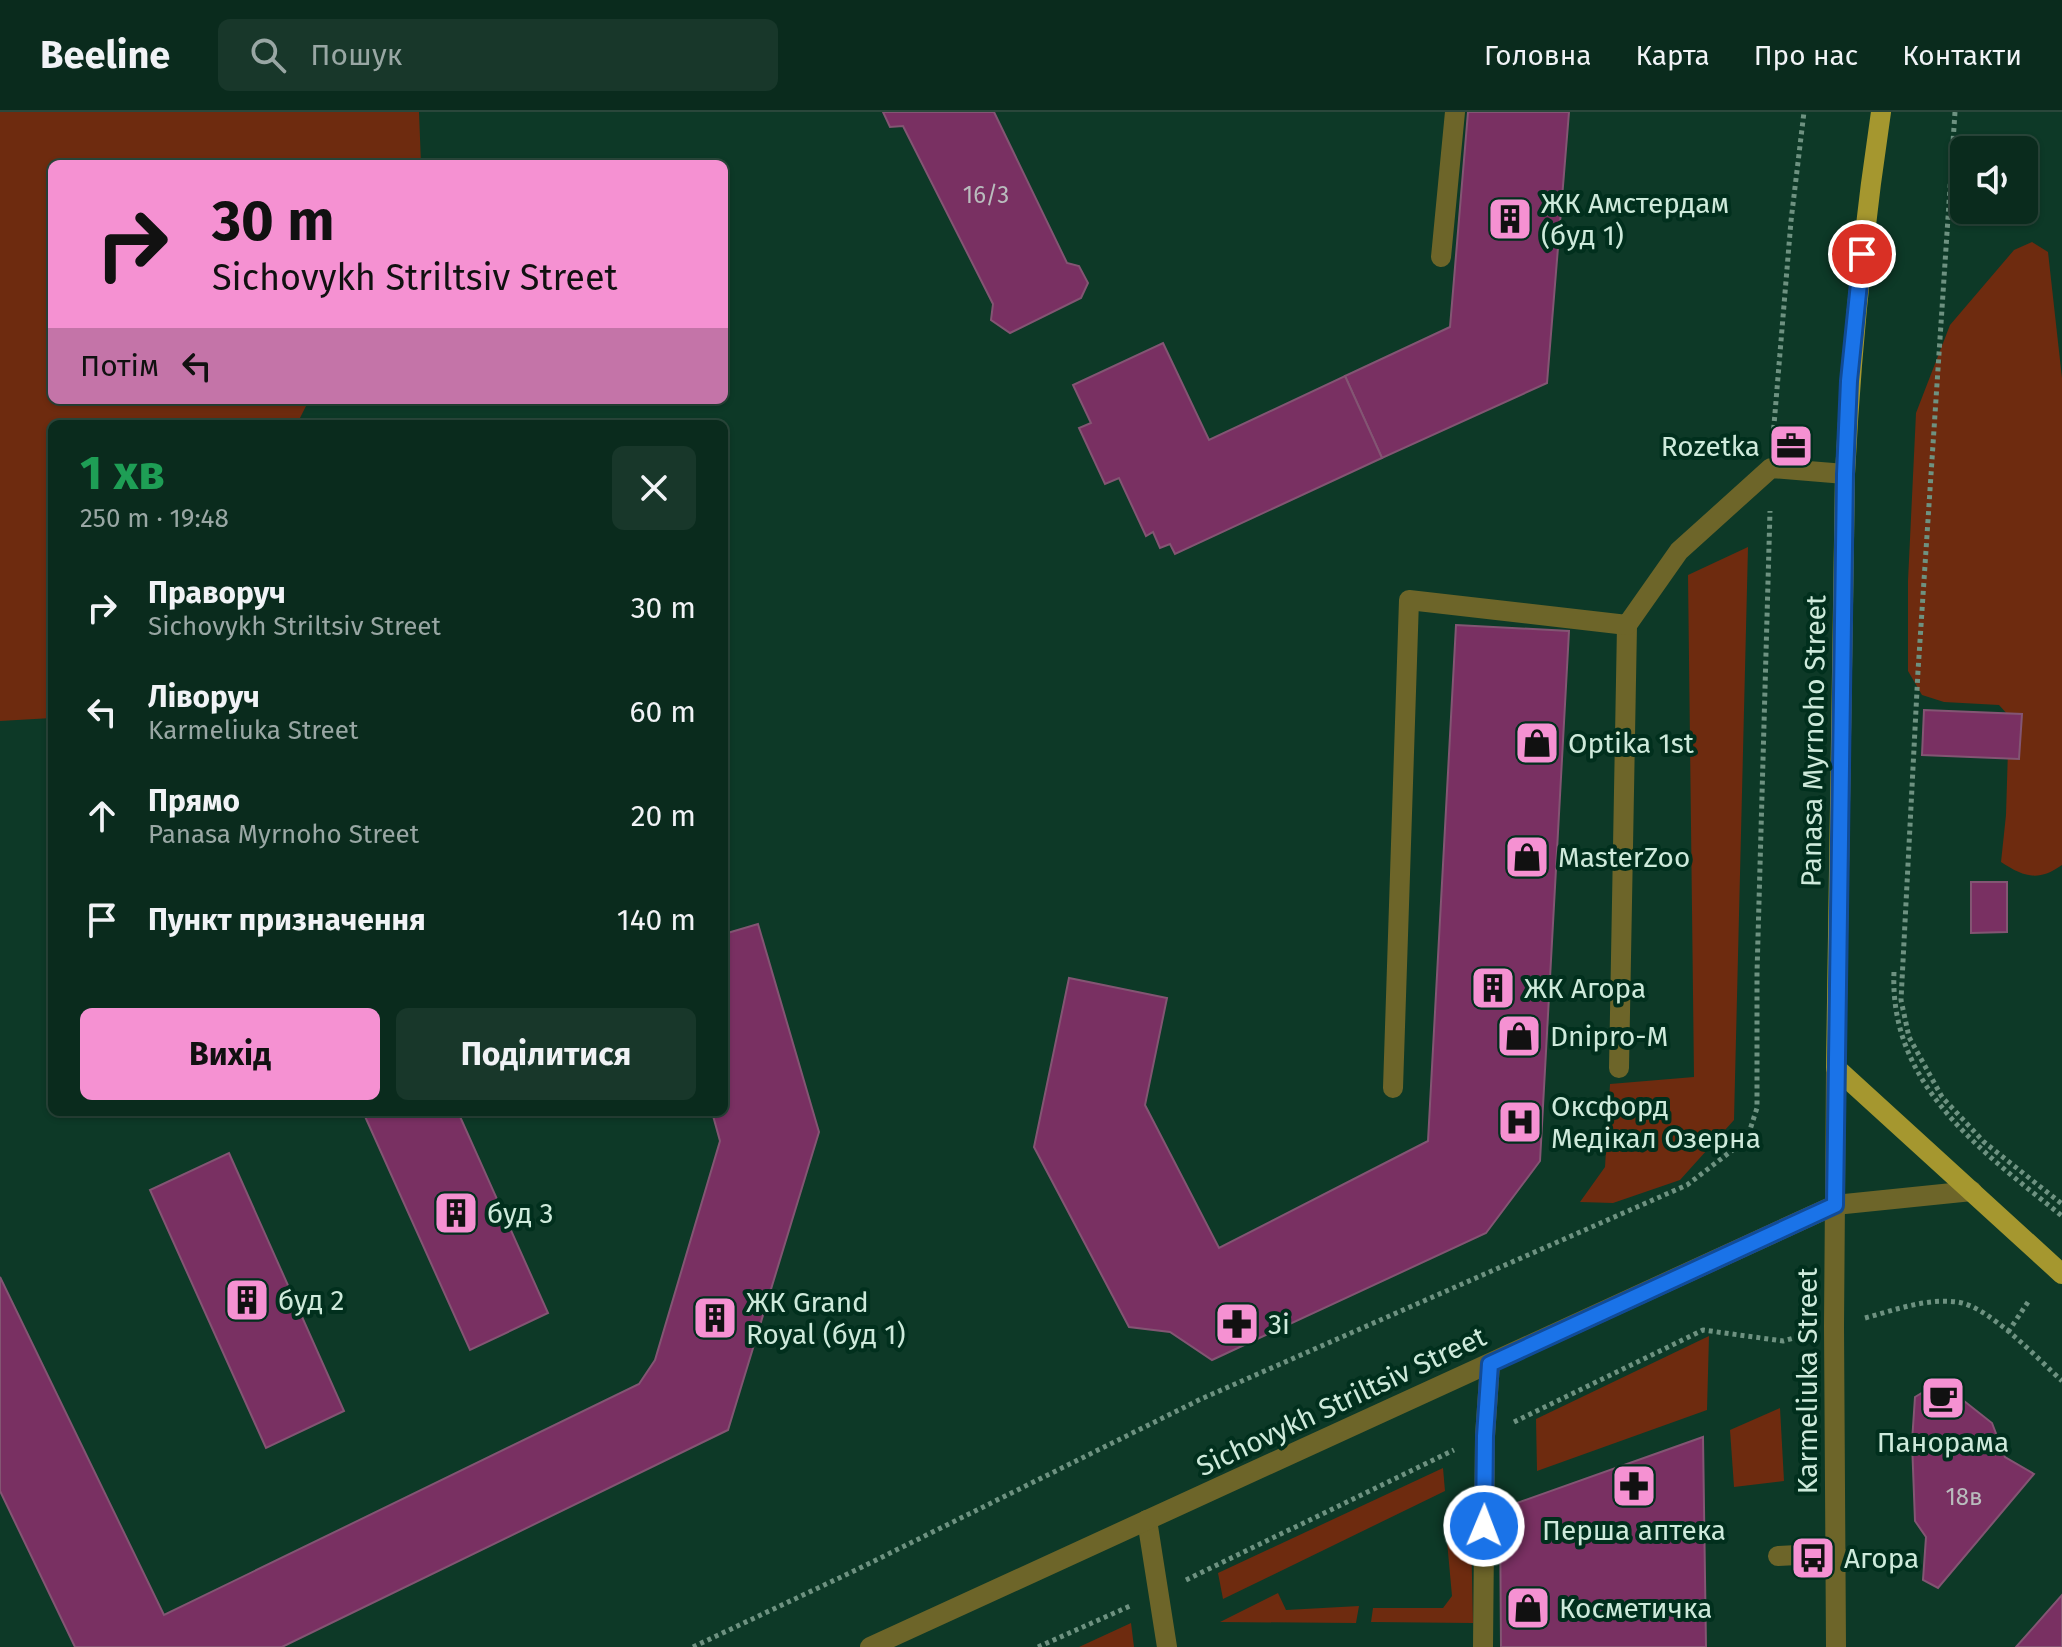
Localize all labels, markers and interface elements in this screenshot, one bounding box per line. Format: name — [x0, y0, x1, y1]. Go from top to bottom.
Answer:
search box — [218, 19, 778, 91]
text: Beeline — [40, 32, 170, 78]
icon: search — [246, 33, 290, 77]
text: Пошук — [310, 37, 402, 73]
text: Головна — [1484, 39, 1592, 72]
text: Карта — [1636, 39, 1710, 72]
text: Про нас — [1754, 39, 1858, 72]
text: Контакти — [1902, 39, 2022, 72]
map controls — [1950, 136, 2038, 224]
button: sound — [1950, 136, 2038, 224]
house number: 16/3 — [963, 181, 1009, 209]
place label: ЖК Амстердам (буд 1) — [1541, 187, 1729, 252]
text: 30 m — [212, 188, 334, 255]
icon: right — [80, 192, 184, 296]
building icon: ЖК Амстердам (буд 1) — [1486, 195, 1534, 243]
pin — [1828, 220, 1896, 288]
icon: arrive — [1840, 232, 1884, 276]
text: Sichovykh Striltsiv Street — [212, 256, 618, 300]
icon: left — [175, 344, 219, 388]
text: Потім — [80, 348, 159, 384]
office icon: Rozetka — [1767, 422, 1815, 470]
place label: Rozetka — [1661, 430, 1760, 463]
text: 1 хв — [80, 444, 165, 502]
button: close — [612, 446, 696, 530]
text: 250 m · 19:48 — [80, 503, 229, 534]
text: Праворуч — [148, 575, 286, 611]
icon: right — [80, 586, 124, 630]
text: 30 m — [631, 590, 696, 626]
street label: Panasa Myrnoho Street — [1794, 594, 1833, 887]
text: Sichovykh Striltsiv Street — [148, 611, 441, 642]
text: Ліворуч — [148, 679, 260, 715]
icon: left — [80, 690, 124, 734]
text: 60 m — [630, 694, 696, 730]
text: Karmeliuka Street — [148, 715, 358, 746]
shop icon: Оptika 1st — [1513, 719, 1561, 767]
place label: Оptika 1st — [1568, 727, 1695, 760]
text: Прямо — [148, 783, 240, 819]
icon: ahead — [80, 794, 124, 838]
text: 20 m — [631, 798, 696, 834]
text: Panasa Myrnoho Street — [148, 819, 419, 850]
shop icon: MasterZoo — [1503, 833, 1551, 881]
place label: MasterZoo — [1558, 841, 1690, 874]
icon: arrive — [80, 898, 124, 942]
text: Пункт призначення — [148, 902, 426, 938]
text: 140 m — [617, 902, 696, 938]
building icon: ЖК Агора — [1469, 964, 1517, 1012]
place label: ЖК Агора — [1524, 972, 1646, 1005]
button: Вихід — [80, 1008, 380, 1100]
button: Поділитися — [396, 1008, 696, 1100]
shop icon: Dnipro-M — [1495, 1012, 1543, 1060]
place label: Dnipro-M — [1550, 1020, 1668, 1053]
place label: Оксфорд Медікал Озерна — [1551, 1090, 1761, 1155]
hospital icon: Оксфорд Медікал Озерна — [1496, 1098, 1544, 1146]
building icon: буд 3 — [432, 1189, 480, 1237]
place label: буд 3 — [487, 1197, 554, 1230]
street label: Karmeliuka Street — [1791, 1267, 1824, 1494]
building icon: буд 2 — [223, 1276, 271, 1324]
place label: буд 2 — [278, 1284, 344, 1317]
place label: ЖК Grand Royal (буд 1) — [746, 1286, 906, 1351]
building icon: ЖК Grand Royal (буд 1) — [691, 1294, 739, 1342]
pharmacy icon: 3i — [1213, 1300, 1261, 1348]
place label: 3i — [1268, 1308, 1290, 1341]
street label: Sichovykh Striltsiv Street — [1191, 1319, 1492, 1483]
cafe icon: Панорама — [1919, 1374, 1967, 1422]
place label: Панорама — [1877, 1426, 2009, 1459]
pharmacy icon: Перша аптека — [1610, 1462, 1658, 1510]
house number: 18в — [1945, 1483, 1983, 1511]
position arrow — [1442, 1484, 1526, 1568]
place label: Перша аптека — [1542, 1514, 1726, 1547]
bus stop icon: Агора — [1789, 1534, 1837, 1582]
place label: Агора — [1844, 1542, 1919, 1575]
shop icon: Косметичка — [1504, 1584, 1552, 1632]
place label: Косметичка — [1559, 1592, 1712, 1625]

